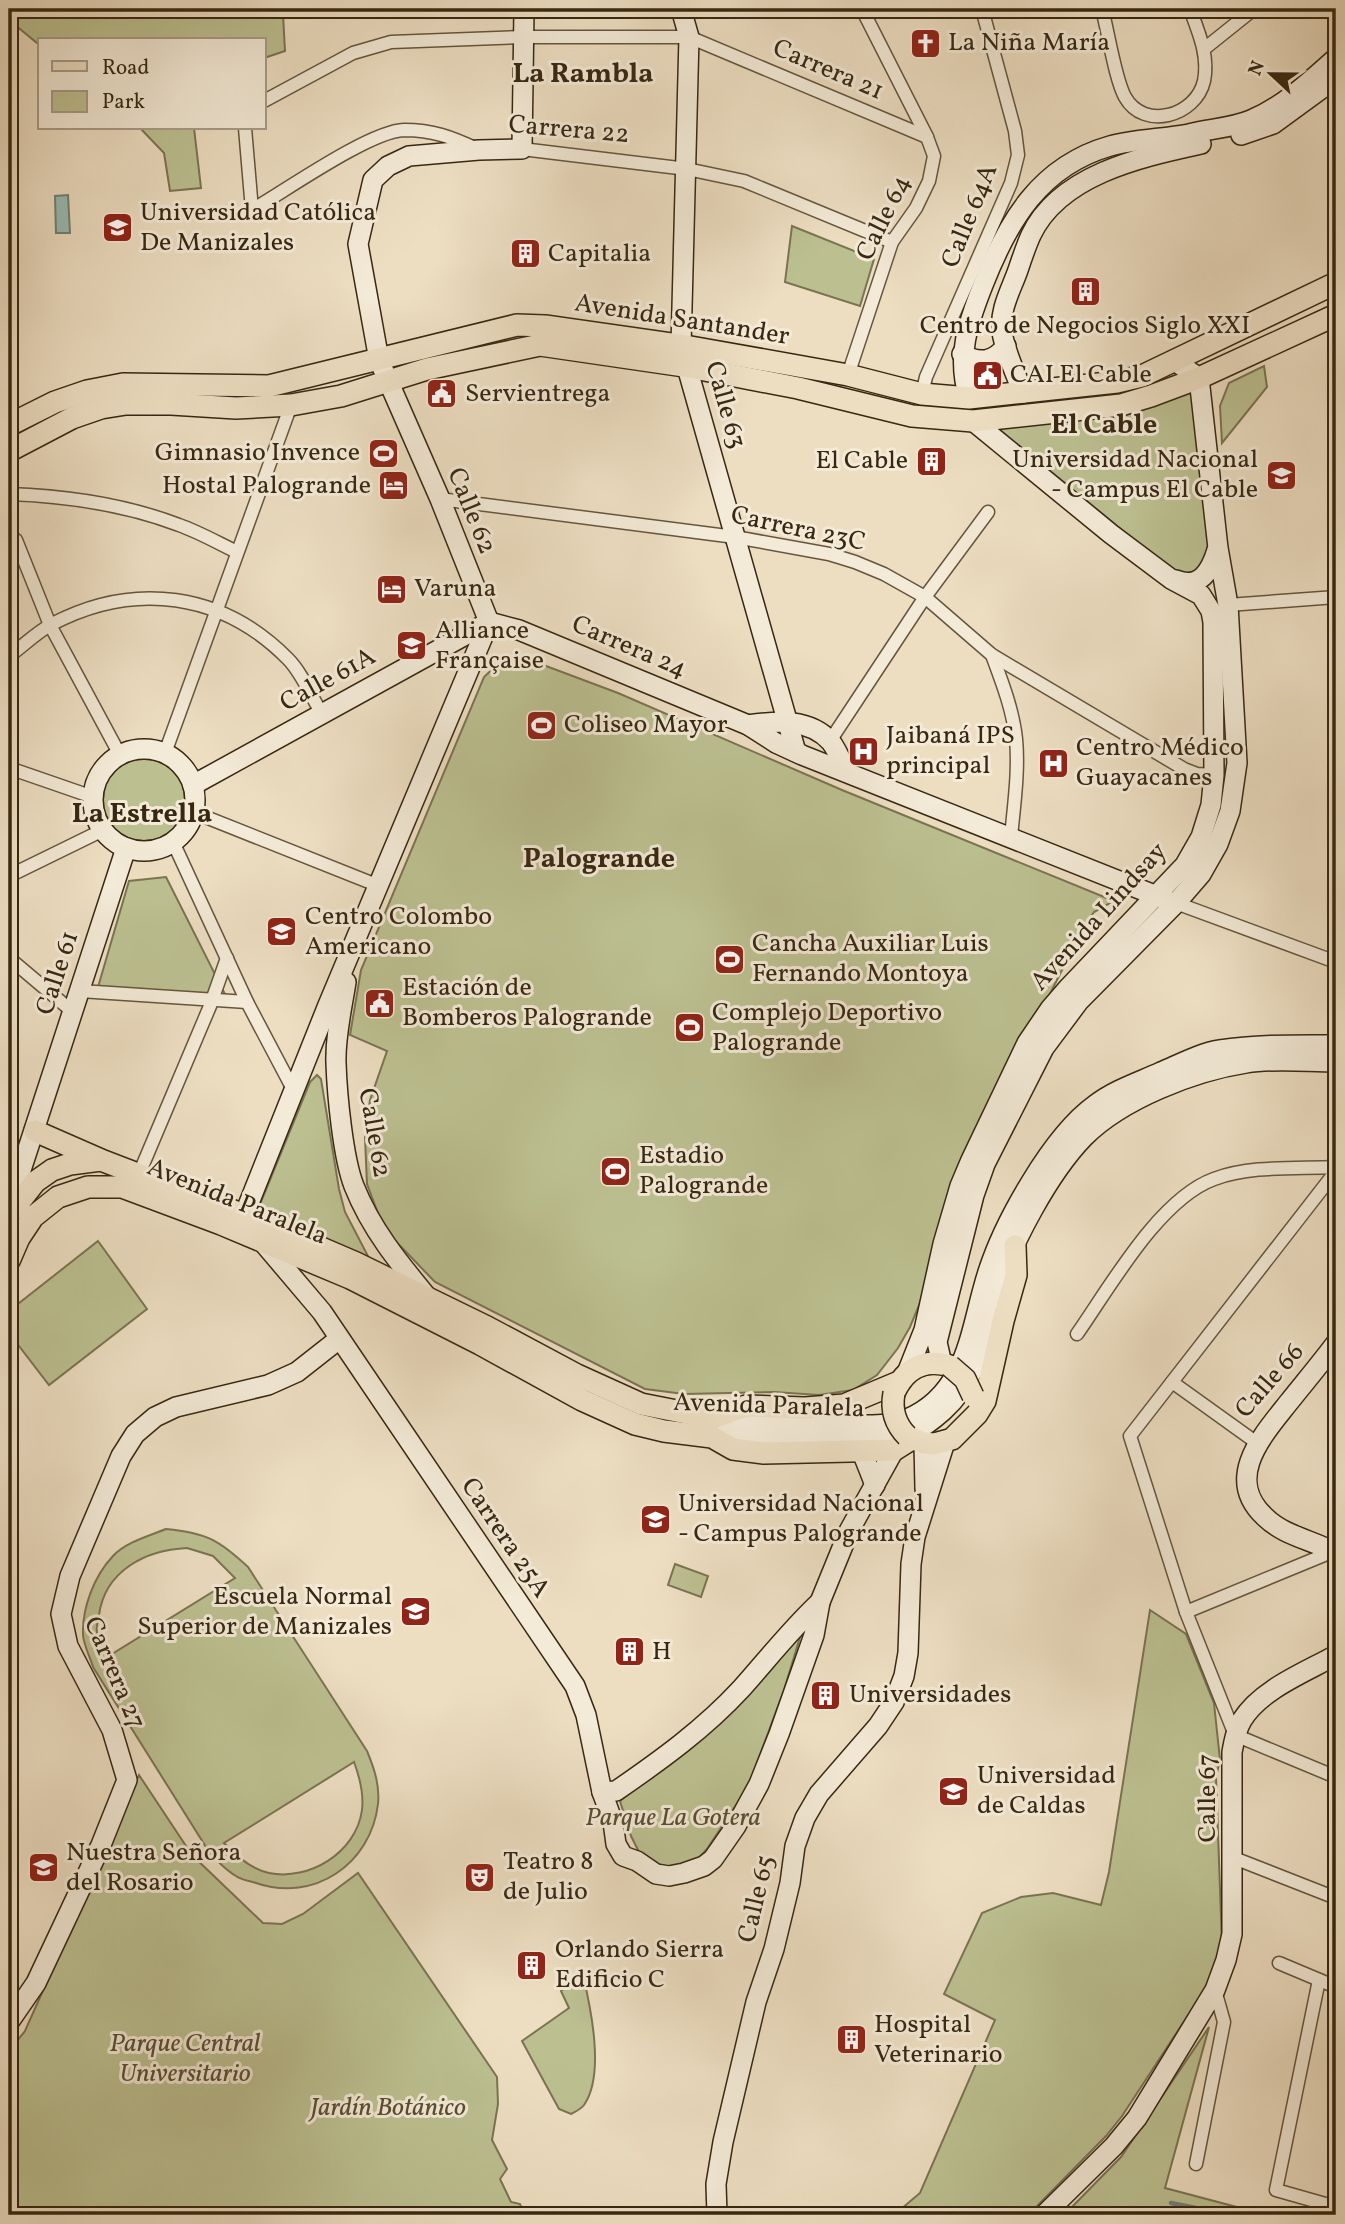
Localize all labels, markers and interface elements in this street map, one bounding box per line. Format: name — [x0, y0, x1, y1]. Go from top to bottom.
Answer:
place label: La Niña María — [948, 25, 1110, 61]
church icon: La Niña María — [908, 26, 942, 60]
street label: Carrera 21 — [767, 31, 889, 109]
legend — [38, 38, 266, 130]
north arrow — [1236, 38, 1306, 108]
text: Road — [102, 54, 149, 83]
district label: La Rambla — [512, 55, 654, 94]
text: N — [1242, 57, 1272, 80]
text: Park — [102, 88, 145, 117]
street label: Carrera 22 — [507, 107, 631, 153]
street label: Calle 64A — [933, 159, 1007, 273]
street label: Calle 64 — [848, 169, 920, 267]
place label: Universidad Católica De Manizales — [140, 195, 376, 261]
school or university icon: Universidad Católica De Manizales — [100, 211, 134, 245]
place label: Capitalia — [548, 236, 651, 272]
building icon: Capitalia — [508, 237, 542, 271]
building icon: Centro de Negocios Siglo XXI — [1068, 274, 1102, 308]
street label: Avenida Santander — [572, 285, 792, 355]
place label: Centro de Negocios Siglo XXI — [920, 308, 1250, 344]
street label: Calle 63 — [695, 357, 755, 453]
place label: CAI El Cable — [1010, 357, 1152, 393]
public building icon: CAI El Cable — [970, 358, 1004, 392]
place label: Servientrega — [465, 376, 611, 412]
public building icon: Servientrega — [425, 377, 459, 411]
district label: El Cable — [1051, 406, 1157, 445]
place label: Gimnasio Invence — [155, 435, 360, 471]
sports icon: Gimnasio Invence — [366, 436, 400, 470]
place label: Universidad Nacional - Campus El Cable — [1012, 442, 1258, 508]
place label: El Cable — [815, 443, 908, 479]
building icon: El Cable — [914, 444, 948, 478]
school or university icon: Universidad Nacional - Campus El Cable — [1264, 458, 1298, 492]
street label: Calle 62 — [437, 462, 505, 560]
place label: Hostal Palogrande — [162, 468, 371, 504]
hotel icon: Hostal Palogrande — [377, 469, 411, 503]
street label: Carrera 23C — [727, 497, 869, 561]
place label: Varuna — [414, 571, 496, 607]
hotel icon: Varuna — [374, 572, 408, 606]
street label: Carrera 24 — [566, 607, 692, 687]
place label: Alliance Française — [435, 613, 544, 679]
school or university icon: Alliance Française — [395, 629, 429, 663]
street label: Calle 61A — [274, 639, 382, 721]
place label: Coliseo Mayor — [564, 707, 728, 743]
sports icon: Coliseo Mayor — [524, 708, 558, 742]
place label: Jaibaná IPS principal — [886, 718, 1015, 784]
place label: Centro Médico Guayacanes — [1076, 730, 1244, 796]
hospital icon: Jaibaná IPS principal — [846, 734, 880, 768]
hospital icon: Centro Médico Guayacanes — [1036, 746, 1070, 780]
district label: La Estrella — [72, 795, 212, 834]
street label: Avenida Lindsay — [1023, 835, 1175, 999]
district label: Palogrande — [523, 840, 675, 879]
place label: Centro Colombo Americano — [305, 899, 492, 965]
school or university icon: Centro Colombo Americano — [265, 915, 299, 949]
street label: Calle 61 — [28, 926, 88, 1020]
place label: Cancha Auxiliar Luis Fernando Montoya — [752, 926, 989, 992]
sports icon: Cancha Auxiliar Luis Fernando Montoya — [712, 942, 746, 976]
place label: Estación de Bomberos Palogrande — [402, 970, 652, 1036]
public building icon: Estación de Bomberos Palogrande — [362, 986, 396, 1020]
place label: Complejo Deportivo Palogrande — [712, 995, 942, 1061]
sports icon: Complejo Deportivo Palogrande — [672, 1011, 706, 1045]
street label: Calle 62 — [348, 1085, 400, 1181]
place label: Estadio Palogrande — [639, 1138, 768, 1204]
street label: Avenida Paralela — [142, 1149, 332, 1255]
sports icon: Estadio Palogrande — [599, 1154, 633, 1188]
street label: Calle 66 — [1227, 1335, 1313, 1427]
street label: Avenida Paralela — [673, 1385, 865, 1427]
street label: Carrera 25A — [452, 1471, 558, 1605]
place label: Universidad Nacional - Campus Palogrande — [678, 1486, 924, 1552]
school or university icon: Universidad Nacional - Campus Palogrande — [638, 1502, 672, 1536]
place label: Escuela Normal Superior de Manizales — [137, 1579, 392, 1645]
school or university icon: Escuela Normal Superior de Manizales — [398, 1595, 432, 1629]
street label: Carrera 27 — [74, 1611, 154, 1735]
place label: H — [652, 1634, 672, 1670]
building icon: H — [612, 1635, 646, 1669]
place label: Universidades — [849, 1677, 1011, 1713]
building icon: Universidades — [809, 1678, 843, 1712]
street label: Calle 67 — [1190, 1754, 1226, 1842]
place label: Universidad de Caldas — [977, 1758, 1116, 1824]
school or university icon: Universidad de Caldas — [937, 1774, 971, 1808]
park label: Parque La Gotera — [585, 1800, 761, 1836]
place label: Nuestra Señora del Rosario — [66, 1835, 241, 1901]
place label: Teatro 8 de Julio — [503, 1844, 594, 1910]
school or university icon: Nuestra Señora del Rosario — [26, 1851, 60, 1885]
street label: Calle 65 — [729, 1852, 785, 1946]
theatre icon: Teatro 8 de Julio — [463, 1860, 497, 1894]
place label: Orlando Sierra Edificio C — [555, 1932, 724, 1998]
building icon: Orlando Sierra Edificio C — [515, 1948, 549, 1982]
place label: Hospital Veterinario — [874, 2007, 1003, 2073]
building icon: Hospital Veterinario — [834, 2023, 868, 2057]
park label: Parque Central Universitario — [110, 2026, 261, 2092]
park label: Jardín Botánico — [307, 2090, 466, 2126]

